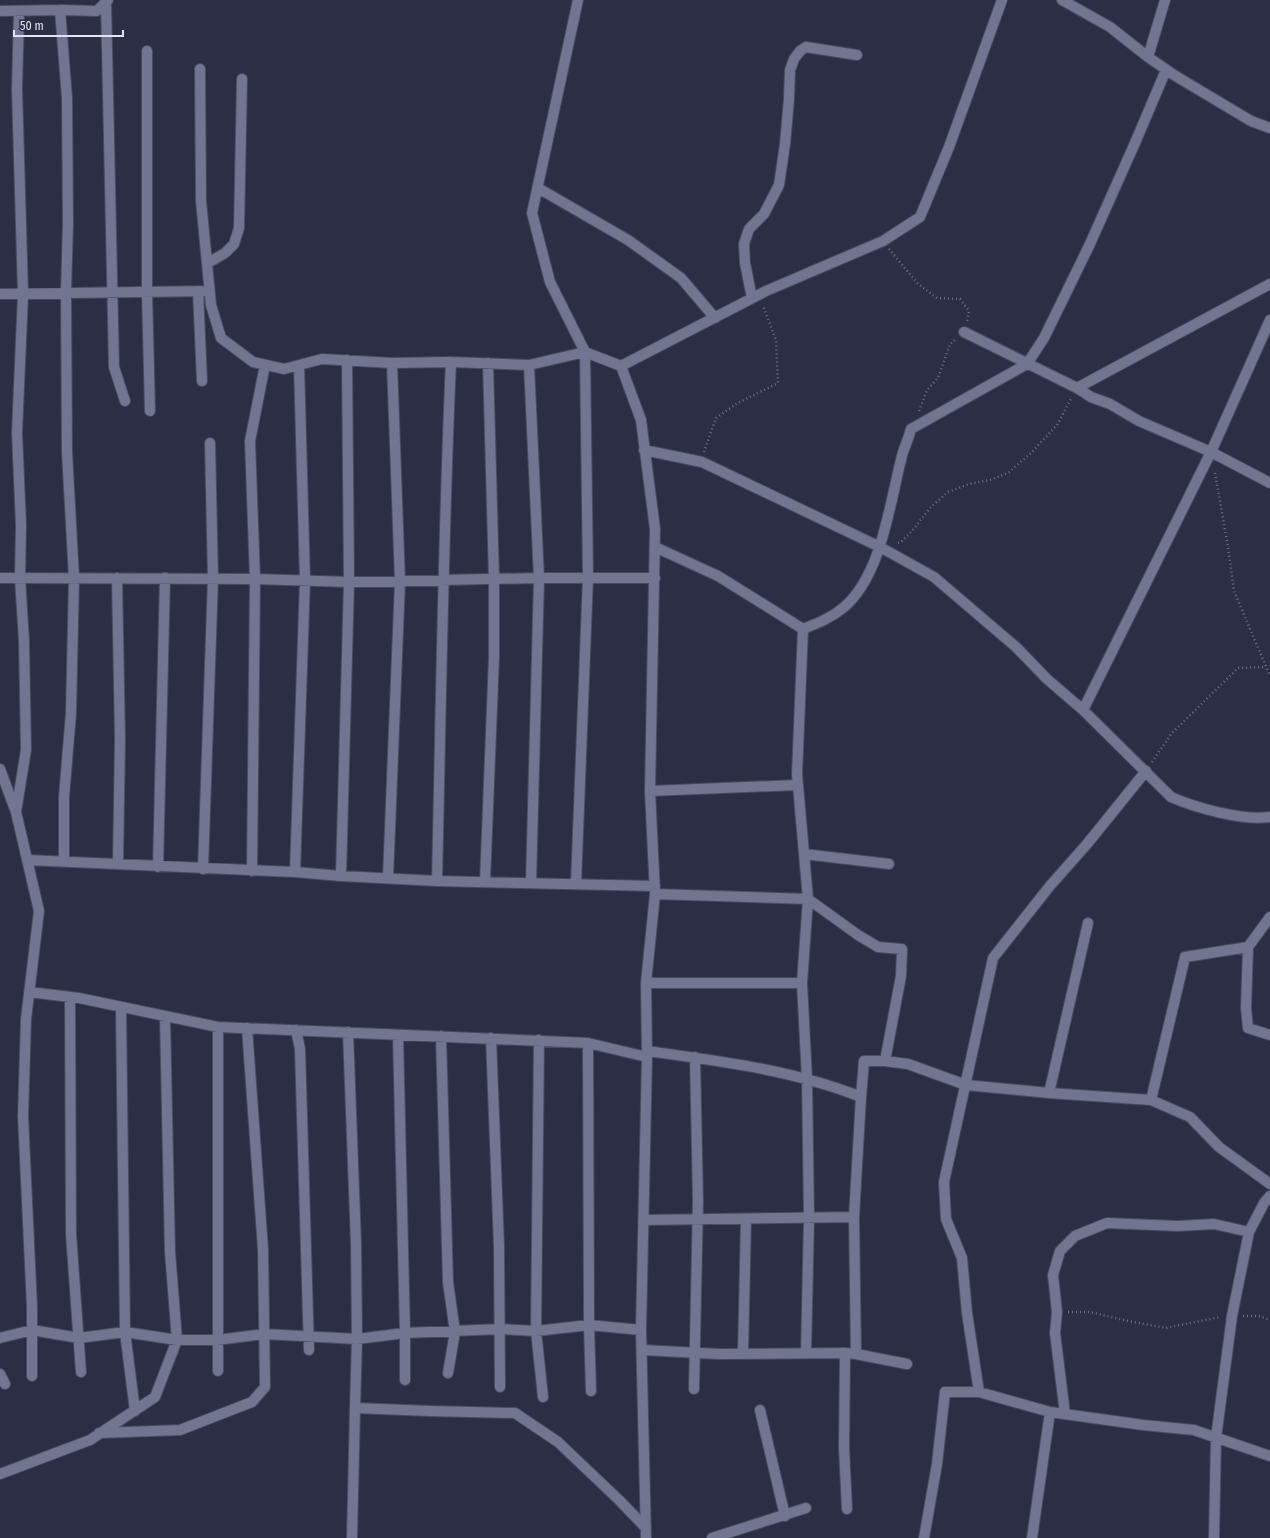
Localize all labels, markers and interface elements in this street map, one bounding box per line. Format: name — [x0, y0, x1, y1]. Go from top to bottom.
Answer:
scale bar — [14, 12, 123, 38]
text: 50 m — [20, 19, 44, 33]

